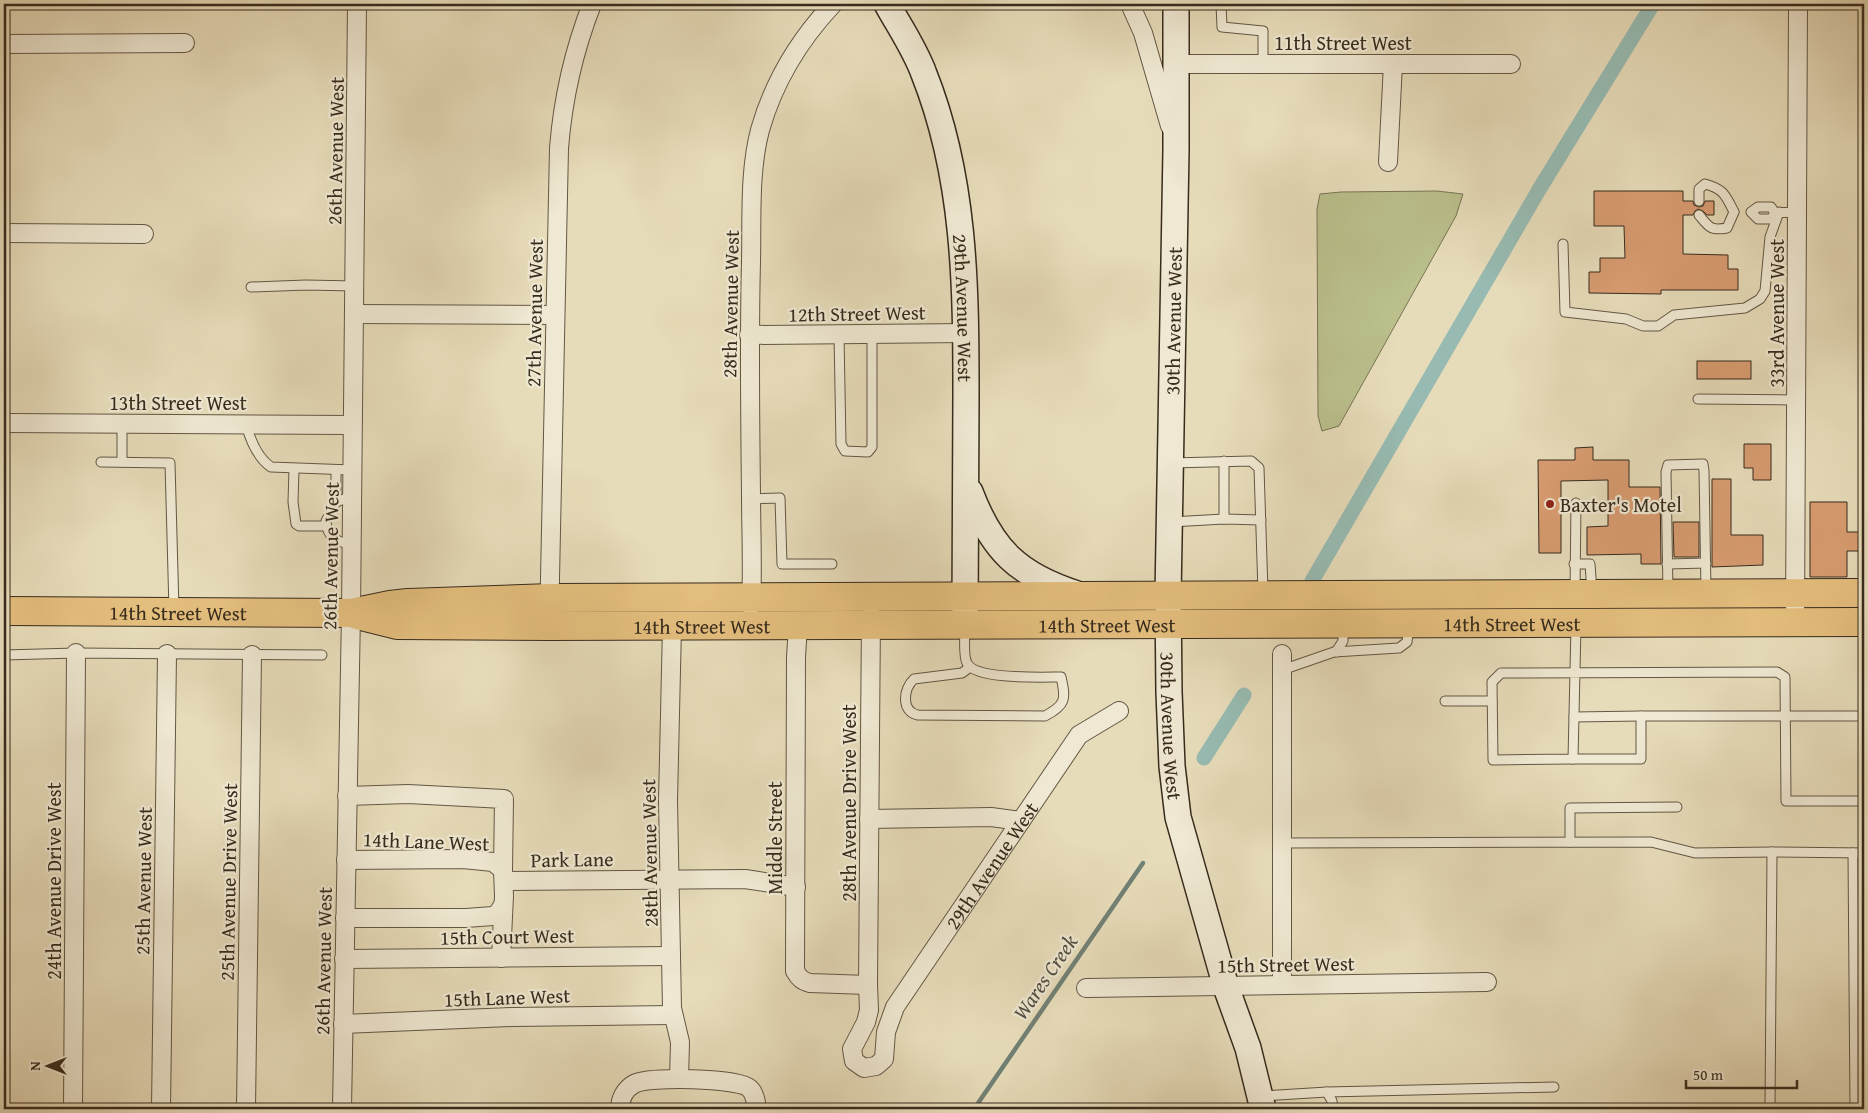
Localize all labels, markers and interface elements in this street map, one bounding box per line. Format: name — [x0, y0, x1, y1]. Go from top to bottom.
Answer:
street label: 11th Street West — [1274, 28, 1412, 57]
street label: 26th Avenue West — [319, 77, 351, 225]
street label: 28th Avenue West — [714, 230, 746, 378]
street label: 29th Avenue West — [946, 232, 980, 382]
street label: 27th Avenue West — [518, 239, 550, 387]
street label: 33rd Avenue West — [1762, 239, 1791, 387]
street label: 30th Avenue West — [1157, 247, 1189, 395]
street label: 12th Street West — [788, 297, 926, 329]
street label: 13th Street West — [109, 388, 247, 417]
street label: 26th Avenue West — [314, 482, 346, 630]
place label: Baxter's Motel — [1560, 490, 1682, 519]
marker: Baxter's Motel — [1544, 498, 1556, 510]
street label: 14th Street West — [109, 597, 247, 627]
street label: 14th Street West — [1443, 608, 1581, 638]
street label: 14th Street West — [1038, 610, 1176, 639]
street label: 14th Street West — [633, 611, 771, 640]
street label: 30th Avenue West — [1154, 652, 1190, 802]
street label: 28th Avenue Drive West — [834, 704, 863, 902]
street label: 28th Avenue West — [633, 779, 665, 927]
street label: Middle Street — [760, 781, 789, 895]
street label: 24th Avenue Drive West — [39, 782, 68, 980]
street label: 25th Avenue Drive West — [212, 783, 244, 981]
street label: 29th Avenue West — [937, 795, 1045, 935]
street label: 25th Avenue West — [127, 807, 159, 955]
street label: 14th Lane West — [362, 824, 490, 858]
street label: Park Lane — [530, 844, 614, 874]
street label: 26th Avenue West — [307, 887, 339, 1035]
street label: 15th Court West — [440, 920, 574, 952]
water label: Wares Creek — [1005, 928, 1085, 1026]
street label: 15th Street West — [1217, 948, 1355, 980]
street label: 15th Lane West — [443, 980, 571, 1014]
north arrow — [22, 1040, 72, 1090]
scale bar — [1686, 1058, 1797, 1090]
text: N — [25, 1061, 45, 1071]
text: 50 m — [1693, 1064, 1724, 1085]

